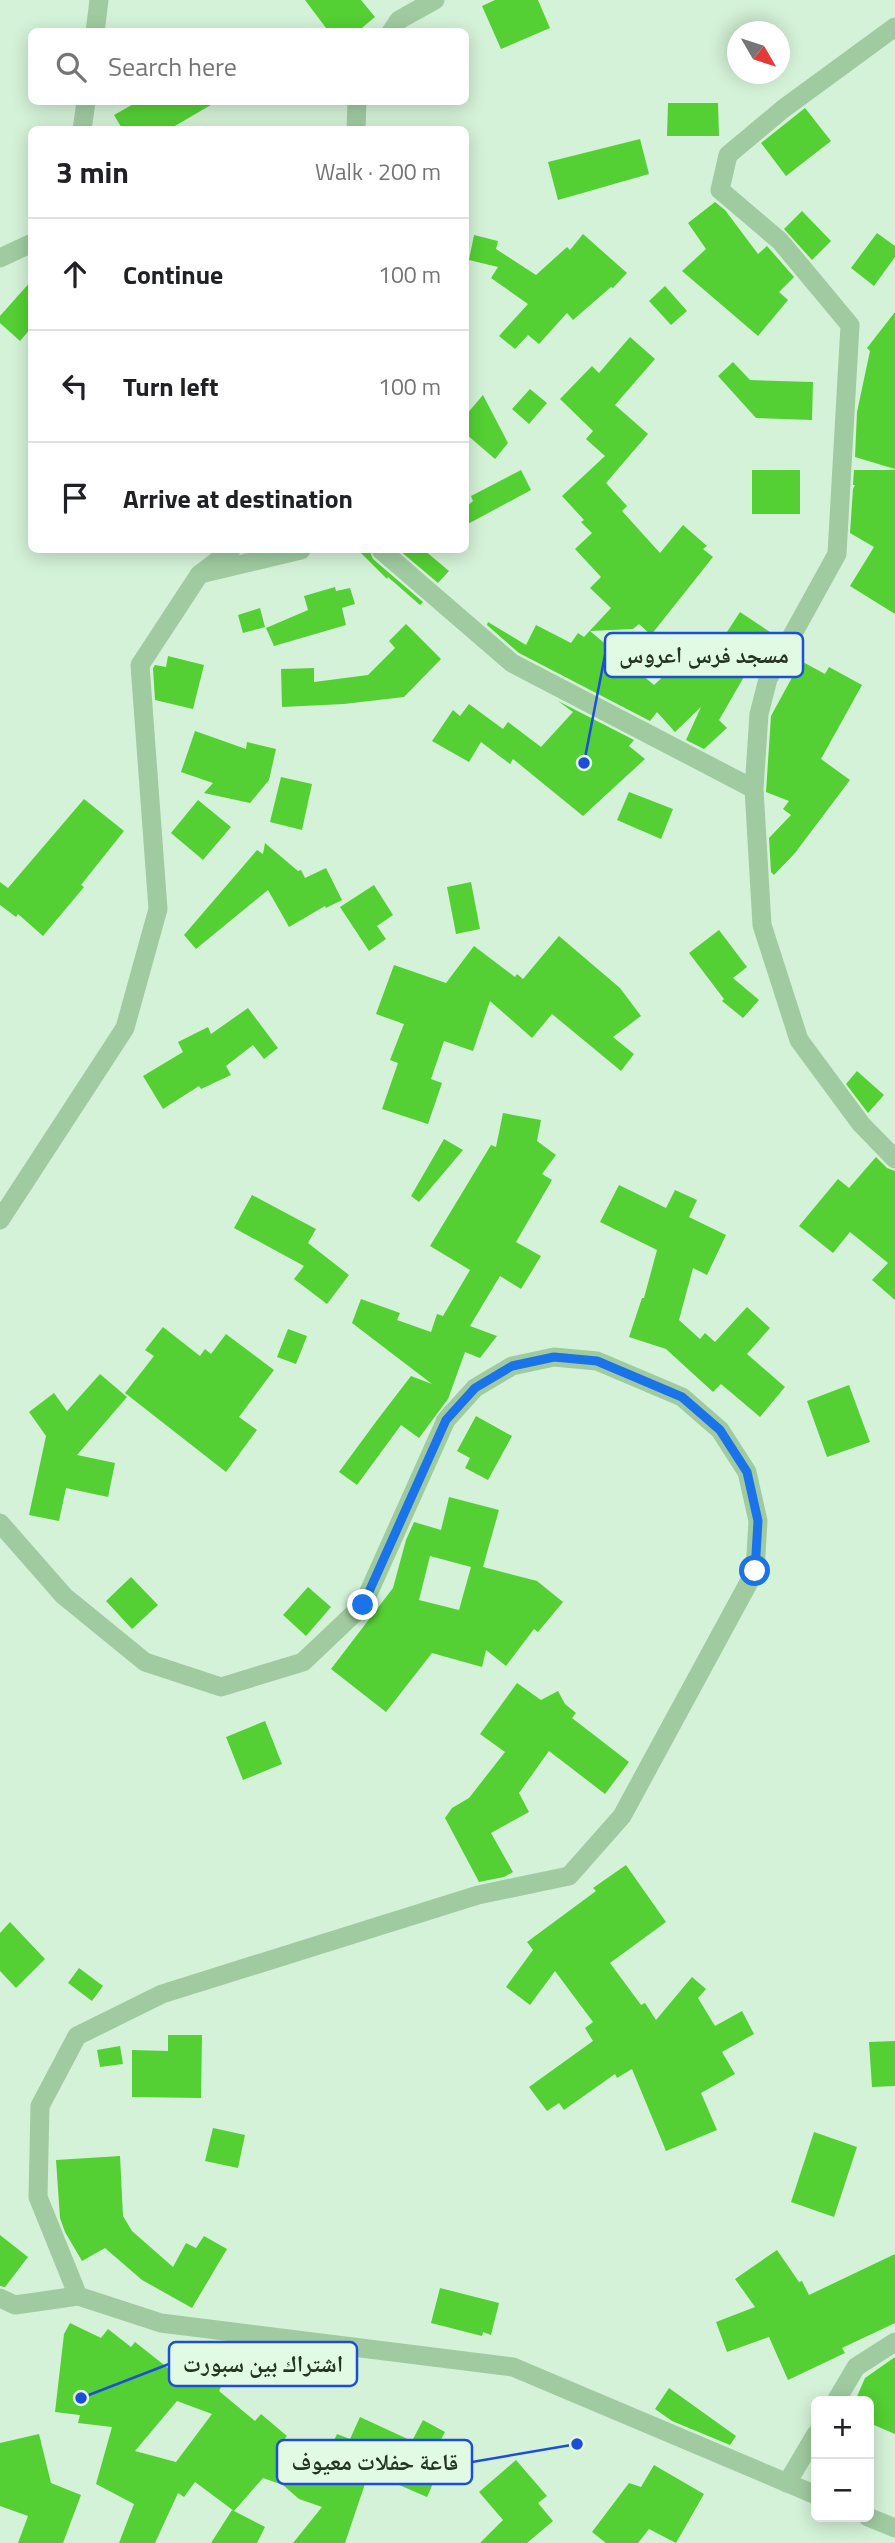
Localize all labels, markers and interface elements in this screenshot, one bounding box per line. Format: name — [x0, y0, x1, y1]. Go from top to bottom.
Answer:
north arrow — [727, 21, 790, 84]
search box — [28, 28, 469, 105]
text: Search here — [108, 47, 237, 86]
icon: search — [52, 48, 90, 86]
text: 3 min — [56, 149, 129, 195]
text: Walk · 200 m — [315, 154, 441, 189]
icon: ahead — [56, 255, 94, 293]
text: Continue — [123, 255, 223, 294]
text: 100 m — [378, 257, 441, 292]
icon: left — [56, 367, 94, 405]
text: Turn left — [123, 367, 218, 406]
text: 100 m — [378, 369, 441, 404]
icon: arrive — [56, 479, 94, 517]
text: Arrive at destination — [123, 479, 353, 518]
callout: مسجد فرس اعروس — [605, 633, 803, 677]
text: مسجد فرس اعروس — [619, 637, 789, 672]
route start — [739, 1555, 770, 1586]
route end — [347, 1589, 378, 1620]
callout: اشتراك بين سبورت — [169, 2342, 357, 2386]
text: اشتراك بين سبورت — [183, 2346, 343, 2381]
map controls — [811, 2396, 874, 2522]
button: + — [811, 2396, 874, 2459]
callout: قاعة حفلات معيوف — [277, 2440, 472, 2484]
text: قاعة حفلات معيوف — [292, 2444, 458, 2479]
button: − — [811, 2459, 874, 2522]

